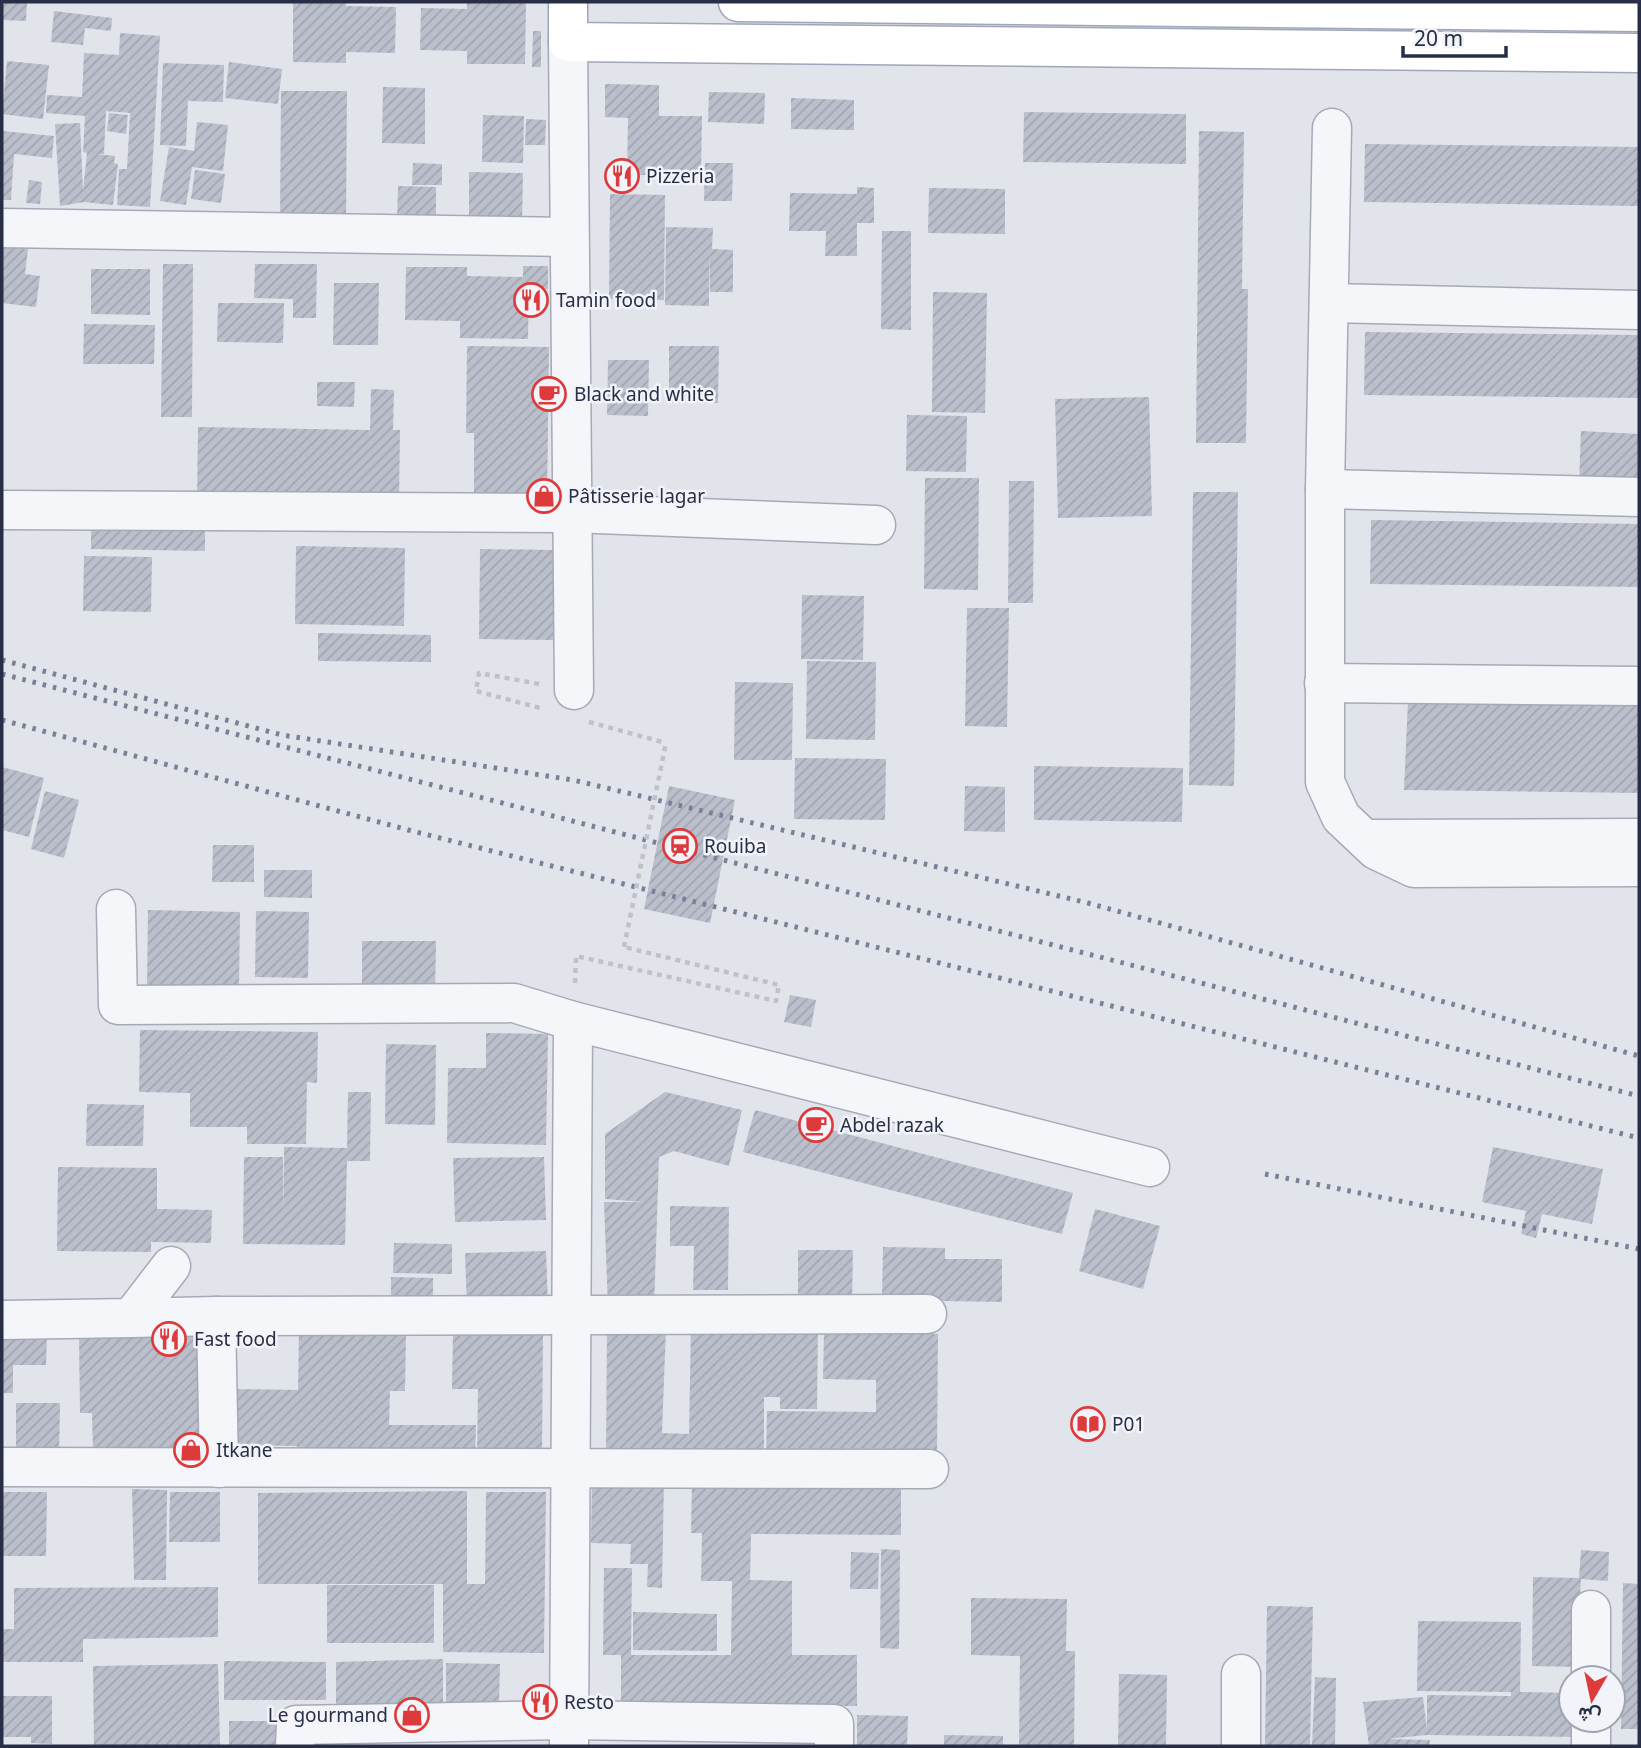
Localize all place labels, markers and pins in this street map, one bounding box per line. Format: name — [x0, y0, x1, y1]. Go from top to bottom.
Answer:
restaurant icon: Pizzeria — [603, 157, 641, 195]
place label: Pizzeria — [646, 163, 714, 189]
restaurant icon: Tamin food — [512, 281, 550, 319]
place label: Tamin food — [556, 287, 656, 313]
cafe icon: Black and white — [530, 375, 568, 413]
place label: Black and white — [574, 381, 714, 407]
shop icon: Pâtisserie lagar — [525, 477, 563, 515]
place label: Pâtisserie lagar — [568, 483, 705, 509]
station icon: Rouiba — [661, 827, 699, 865]
place label: Rouiba — [704, 833, 766, 859]
cafe icon: Abdel razak — [797, 1106, 835, 1144]
place label: Abdel razak — [840, 1112, 944, 1138]
restaurant icon: Fast food — [150, 1320, 188, 1358]
place label: Fast food — [194, 1326, 277, 1352]
library icon: P01 — [1069, 1405, 1107, 1443]
place label: P01 — [1112, 1411, 1145, 1437]
shop icon: Itkane — [172, 1431, 210, 1469]
place label: Itkane — [216, 1437, 273, 1463]
restaurant icon: Resto — [521, 1683, 559, 1721]
place label: Resto — [564, 1689, 614, 1715]
shop icon: Le gourmand — [393, 1696, 431, 1734]
place label: Le gourmand — [268, 1702, 388, 1728]

